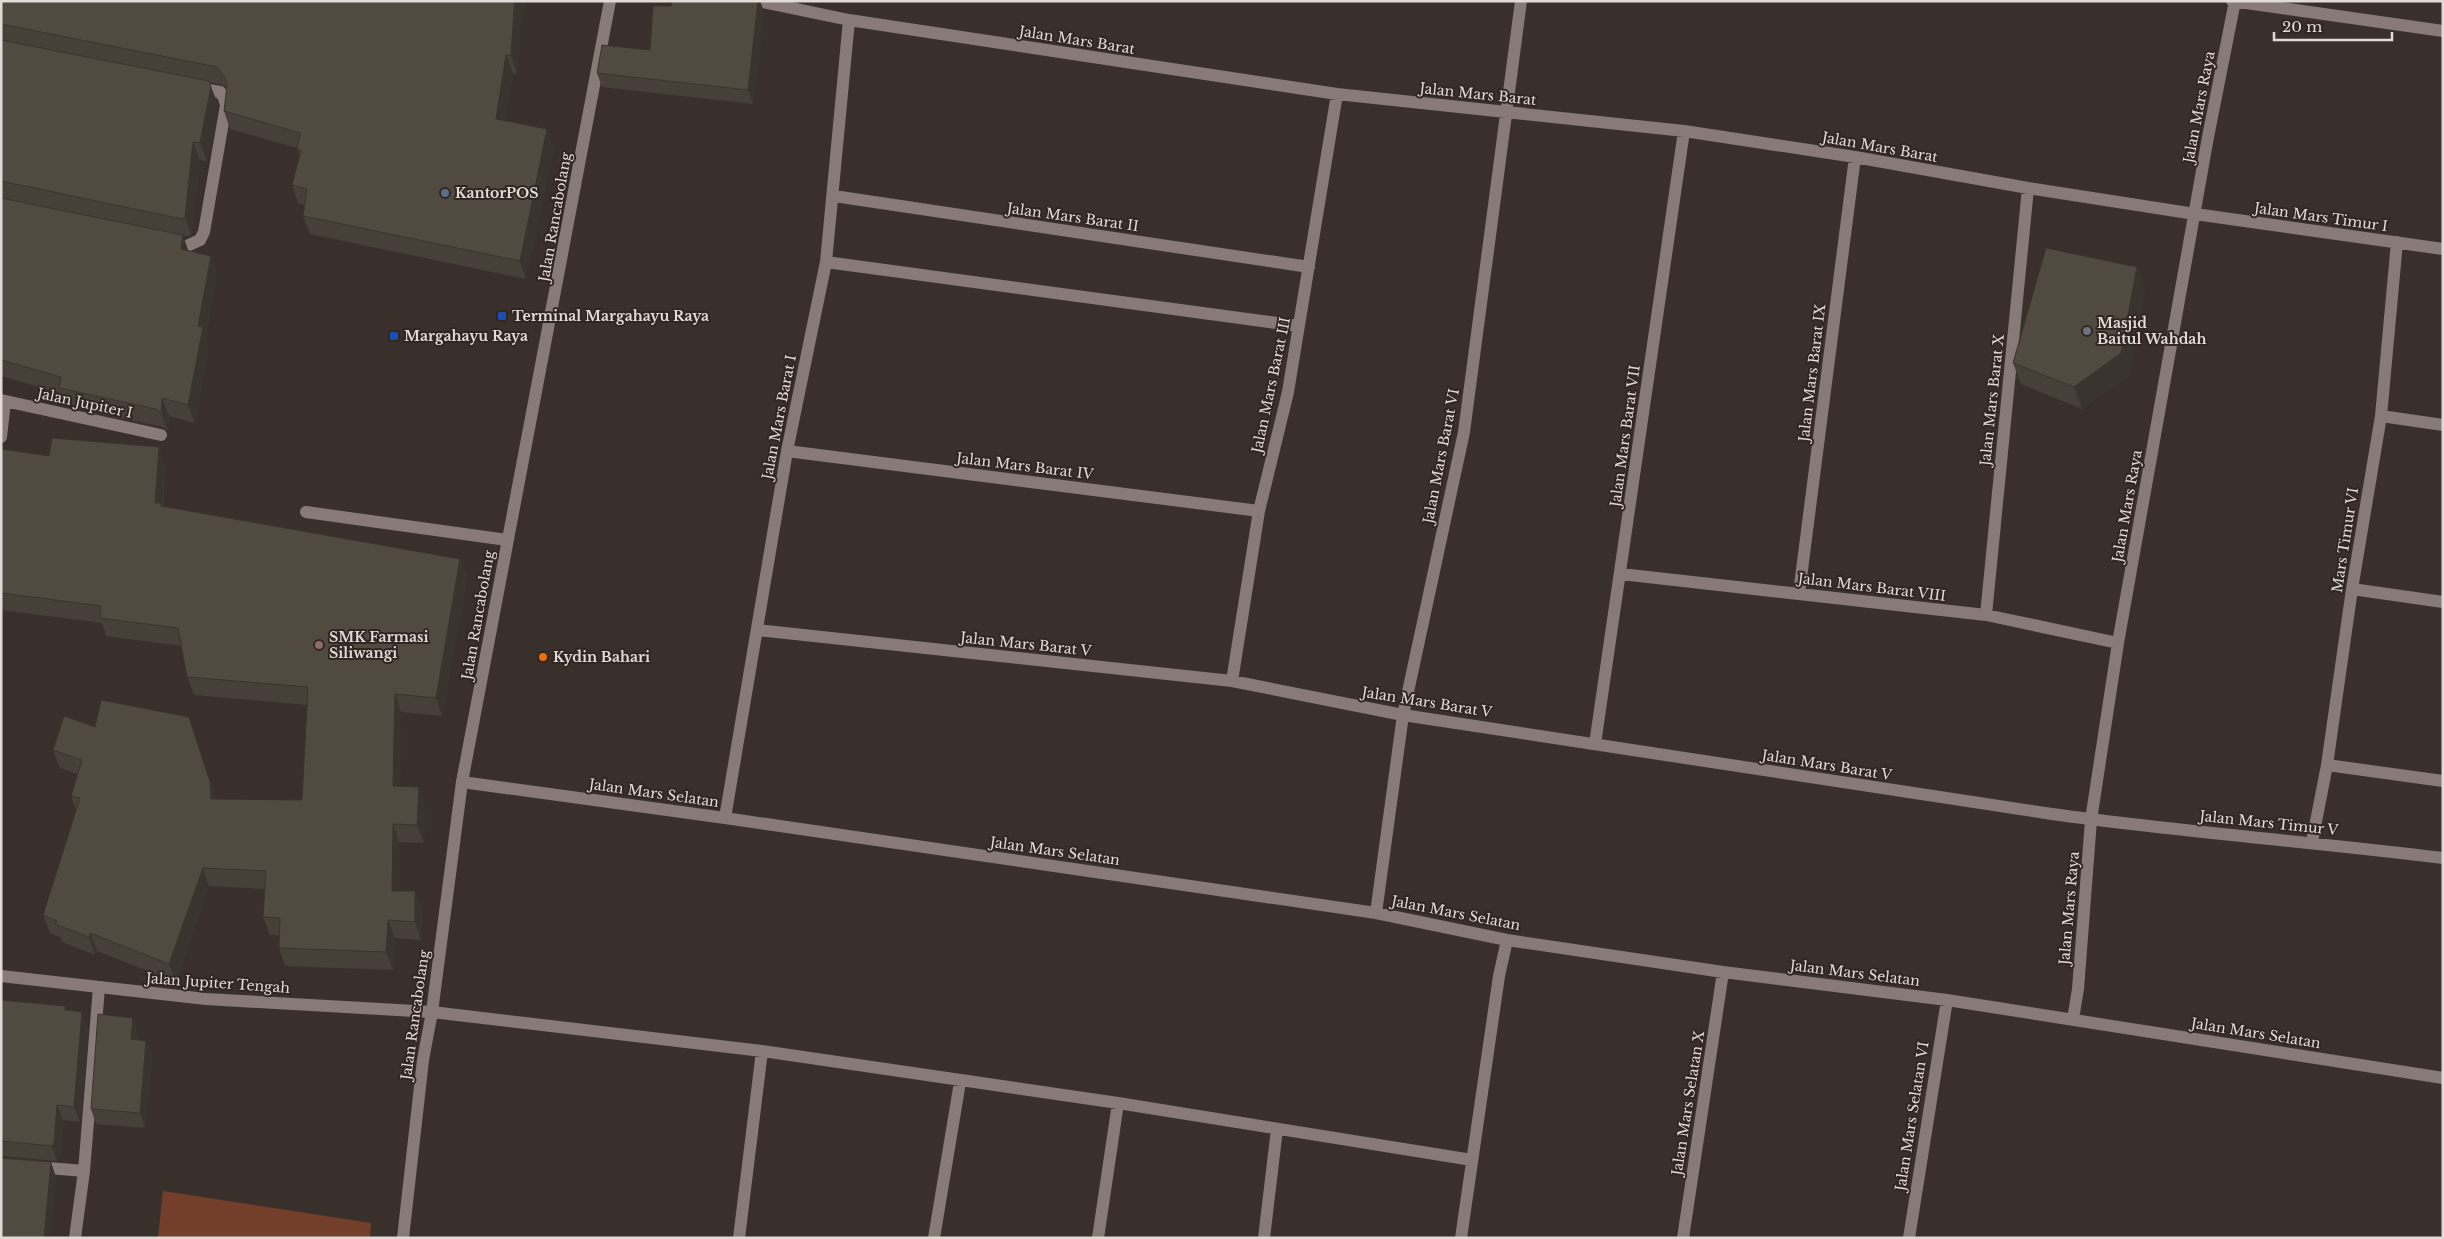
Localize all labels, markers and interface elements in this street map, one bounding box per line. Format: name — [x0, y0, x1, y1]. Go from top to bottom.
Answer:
scale bar — [2274, 10, 2392, 42]
text: 20 m — [2282, 17, 2322, 36]
street label: Jalan Mars Barat — [1016, 22, 1137, 58]
street label: Jalan Mars Raya — [2179, 49, 2219, 167]
street label: Jalan Mars Barat — [1417, 79, 1538, 109]
street label: Jalan Mars Barat — [1819, 128, 1940, 166]
street label: Jalan Rancabolang — [534, 150, 575, 285]
place label: KantorPOS — [455, 184, 538, 202]
marker: KantorPOS — [439, 187, 451, 199]
street label: Jalan Mars Timur I — [2251, 198, 2389, 235]
street label: Jalan Mars Barat II — [1004, 199, 1140, 235]
street label: Jalan Mars Barat IX — [1794, 303, 1829, 445]
place label: Terminal Margahayu Raya — [512, 307, 709, 325]
marker: Terminal Margahayu Raya — [496, 310, 508, 322]
place label: Masjid Baitul Wahdah — [2097, 314, 2206, 348]
street label: Jalan Mars Barat III — [1247, 315, 1294, 457]
marker: Masjid Baitul Wahdah — [2081, 325, 2093, 337]
place label: Margahayu Raya — [404, 327, 528, 345]
marker: Margahayu Raya — [388, 330, 400, 342]
street label: Jalan Mars Barat X — [1976, 333, 2008, 469]
street label: Jalan Mars Barat I — [758, 353, 800, 483]
street label: Jalan Mars Barat VII — [1606, 364, 1644, 510]
street label: Jalan Jupiter I — [34, 384, 135, 422]
street label: Jalan Mars Barat VI — [1419, 387, 1463, 527]
street label: Jalan Mars Barat IV — [953, 448, 1096, 483]
street label: Jalan Mars Raya — [2108, 448, 2146, 566]
street label: Mars Timur VI — [2328, 486, 2362, 594]
street label: Jalan Rancabolang — [457, 548, 498, 683]
street label: Jalan Mars Barat VIII — [1795, 569, 1947, 605]
place label: SMK Farmasi Siliwangi — [329, 628, 429, 662]
street label: Jalan Mars Barat V — [958, 628, 1093, 660]
marker: SMK Farmasi Siliwangi — [313, 639, 325, 651]
place label: Kydin Bahari — [553, 648, 650, 666]
marker: Kydin Bahari — [537, 651, 549, 663]
street label: Jalan Mars Barat V — [1359, 683, 1494, 721]
street label: Jalan Mars Barat V — [1759, 746, 1894, 784]
street label: Jalan Mars Selatan — [586, 775, 720, 811]
street label: Jalan Mars Timur V — [2197, 807, 2340, 839]
street label: Jalan Mars Selatan — [987, 833, 1121, 869]
street label: Jalan Mars Raya — [2055, 850, 2083, 968]
street label: Jalan Mars Selatan — [1388, 891, 1522, 934]
street label: Jalan Rancabolang — [397, 948, 433, 1083]
street label: Jalan Mars Selatan — [1787, 956, 1921, 990]
street label: Jalan Jupiter Tengah — [144, 969, 291, 997]
street label: Jalan Mars Selatan — [2188, 1014, 2322, 1052]
street label: Jalan Mars Selatan X — [1667, 1029, 1708, 1179]
street label: Jalan Mars Selatan VI — [1891, 1040, 1933, 1194]

